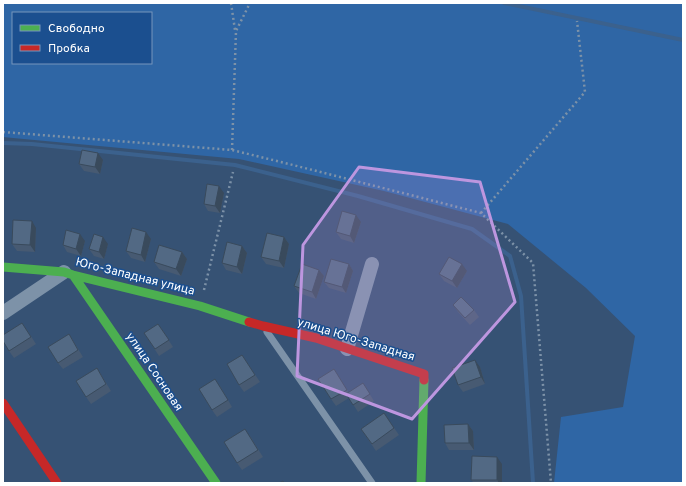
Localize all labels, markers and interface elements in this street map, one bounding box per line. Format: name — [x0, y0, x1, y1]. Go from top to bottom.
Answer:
legend — [12, 12, 152, 64]
text: Свободно — [48, 21, 105, 37]
text: Пробка — [48, 41, 90, 57]
street label: Юго-Западная улица — [74, 254, 196, 300]
street label: улица Юго-Западная — [295, 314, 417, 366]
street label: улица Сосновая — [122, 329, 186, 415]

